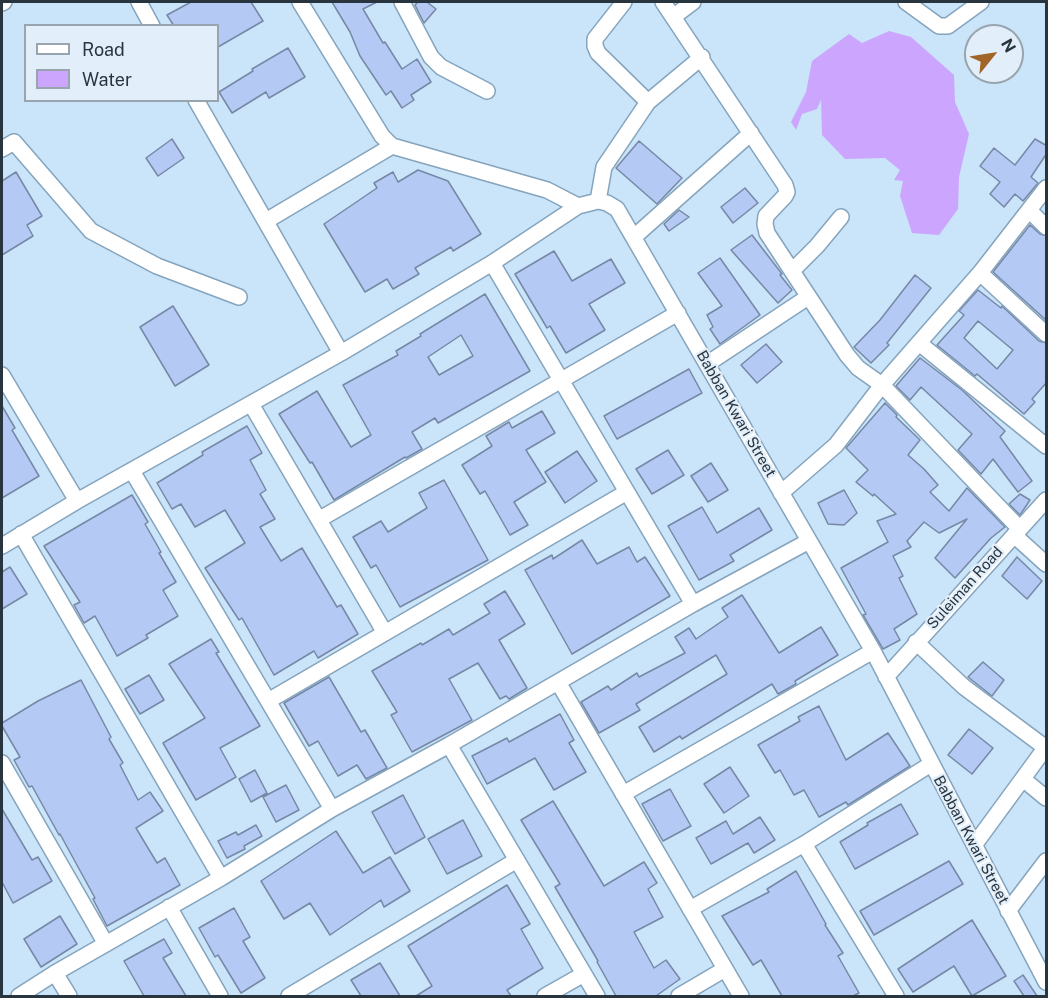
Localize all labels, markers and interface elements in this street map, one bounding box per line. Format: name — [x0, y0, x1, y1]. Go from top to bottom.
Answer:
legend — [24, 24, 219, 102]
north arrow — [964, 24, 1024, 84]
text: N — [997, 36, 1020, 56]
text: Road — [82, 39, 125, 60]
text: Water — [82, 69, 132, 90]
street label: Babban Kwari Street — [692, 347, 780, 481]
street label: Suleiman Road — [923, 543, 1007, 633]
street label: Babban Kwari Street — [929, 773, 1013, 907]

